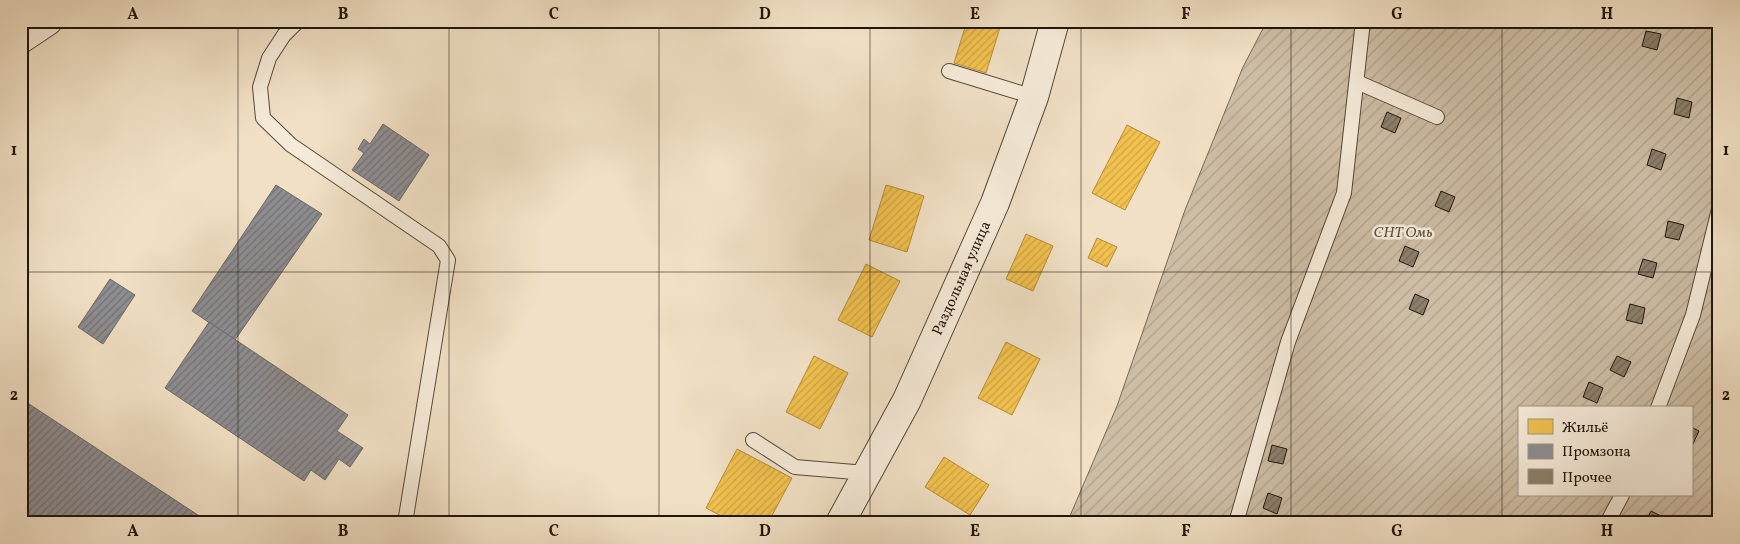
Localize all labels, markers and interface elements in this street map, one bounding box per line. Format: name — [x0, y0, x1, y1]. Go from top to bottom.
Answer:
text: A — [127, 4, 139, 26]
text: B — [338, 4, 349, 26]
text: C — [549, 4, 559, 26]
text: D — [759, 4, 771, 26]
text: E — [970, 4, 980, 26]
text: F — [1181, 4, 1191, 26]
text: G — [1391, 4, 1403, 26]
text: H — [1601, 4, 1613, 26]
text: 1 — [11, 140, 17, 162]
text: 1 — [1723, 140, 1729, 162]
street label: Раздольная улица — [928, 218, 997, 339]
park label: СНТ Омь — [1374, 223, 1432, 244]
text: 2 — [10, 385, 18, 407]
text: 2 — [1722, 385, 1730, 407]
legend — [1518, 406, 1692, 496]
text: Жильё — [1562, 418, 1608, 439]
text: Промзона — [1562, 442, 1631, 463]
text: Прочее — [1562, 468, 1612, 489]
text: A — [127, 521, 139, 543]
text: B — [338, 521, 349, 543]
text: C — [549, 521, 559, 543]
text: D — [759, 521, 771, 543]
text: E — [970, 521, 980, 543]
text: F — [1181, 521, 1191, 543]
text: G — [1391, 521, 1403, 543]
text: H — [1601, 521, 1613, 543]

